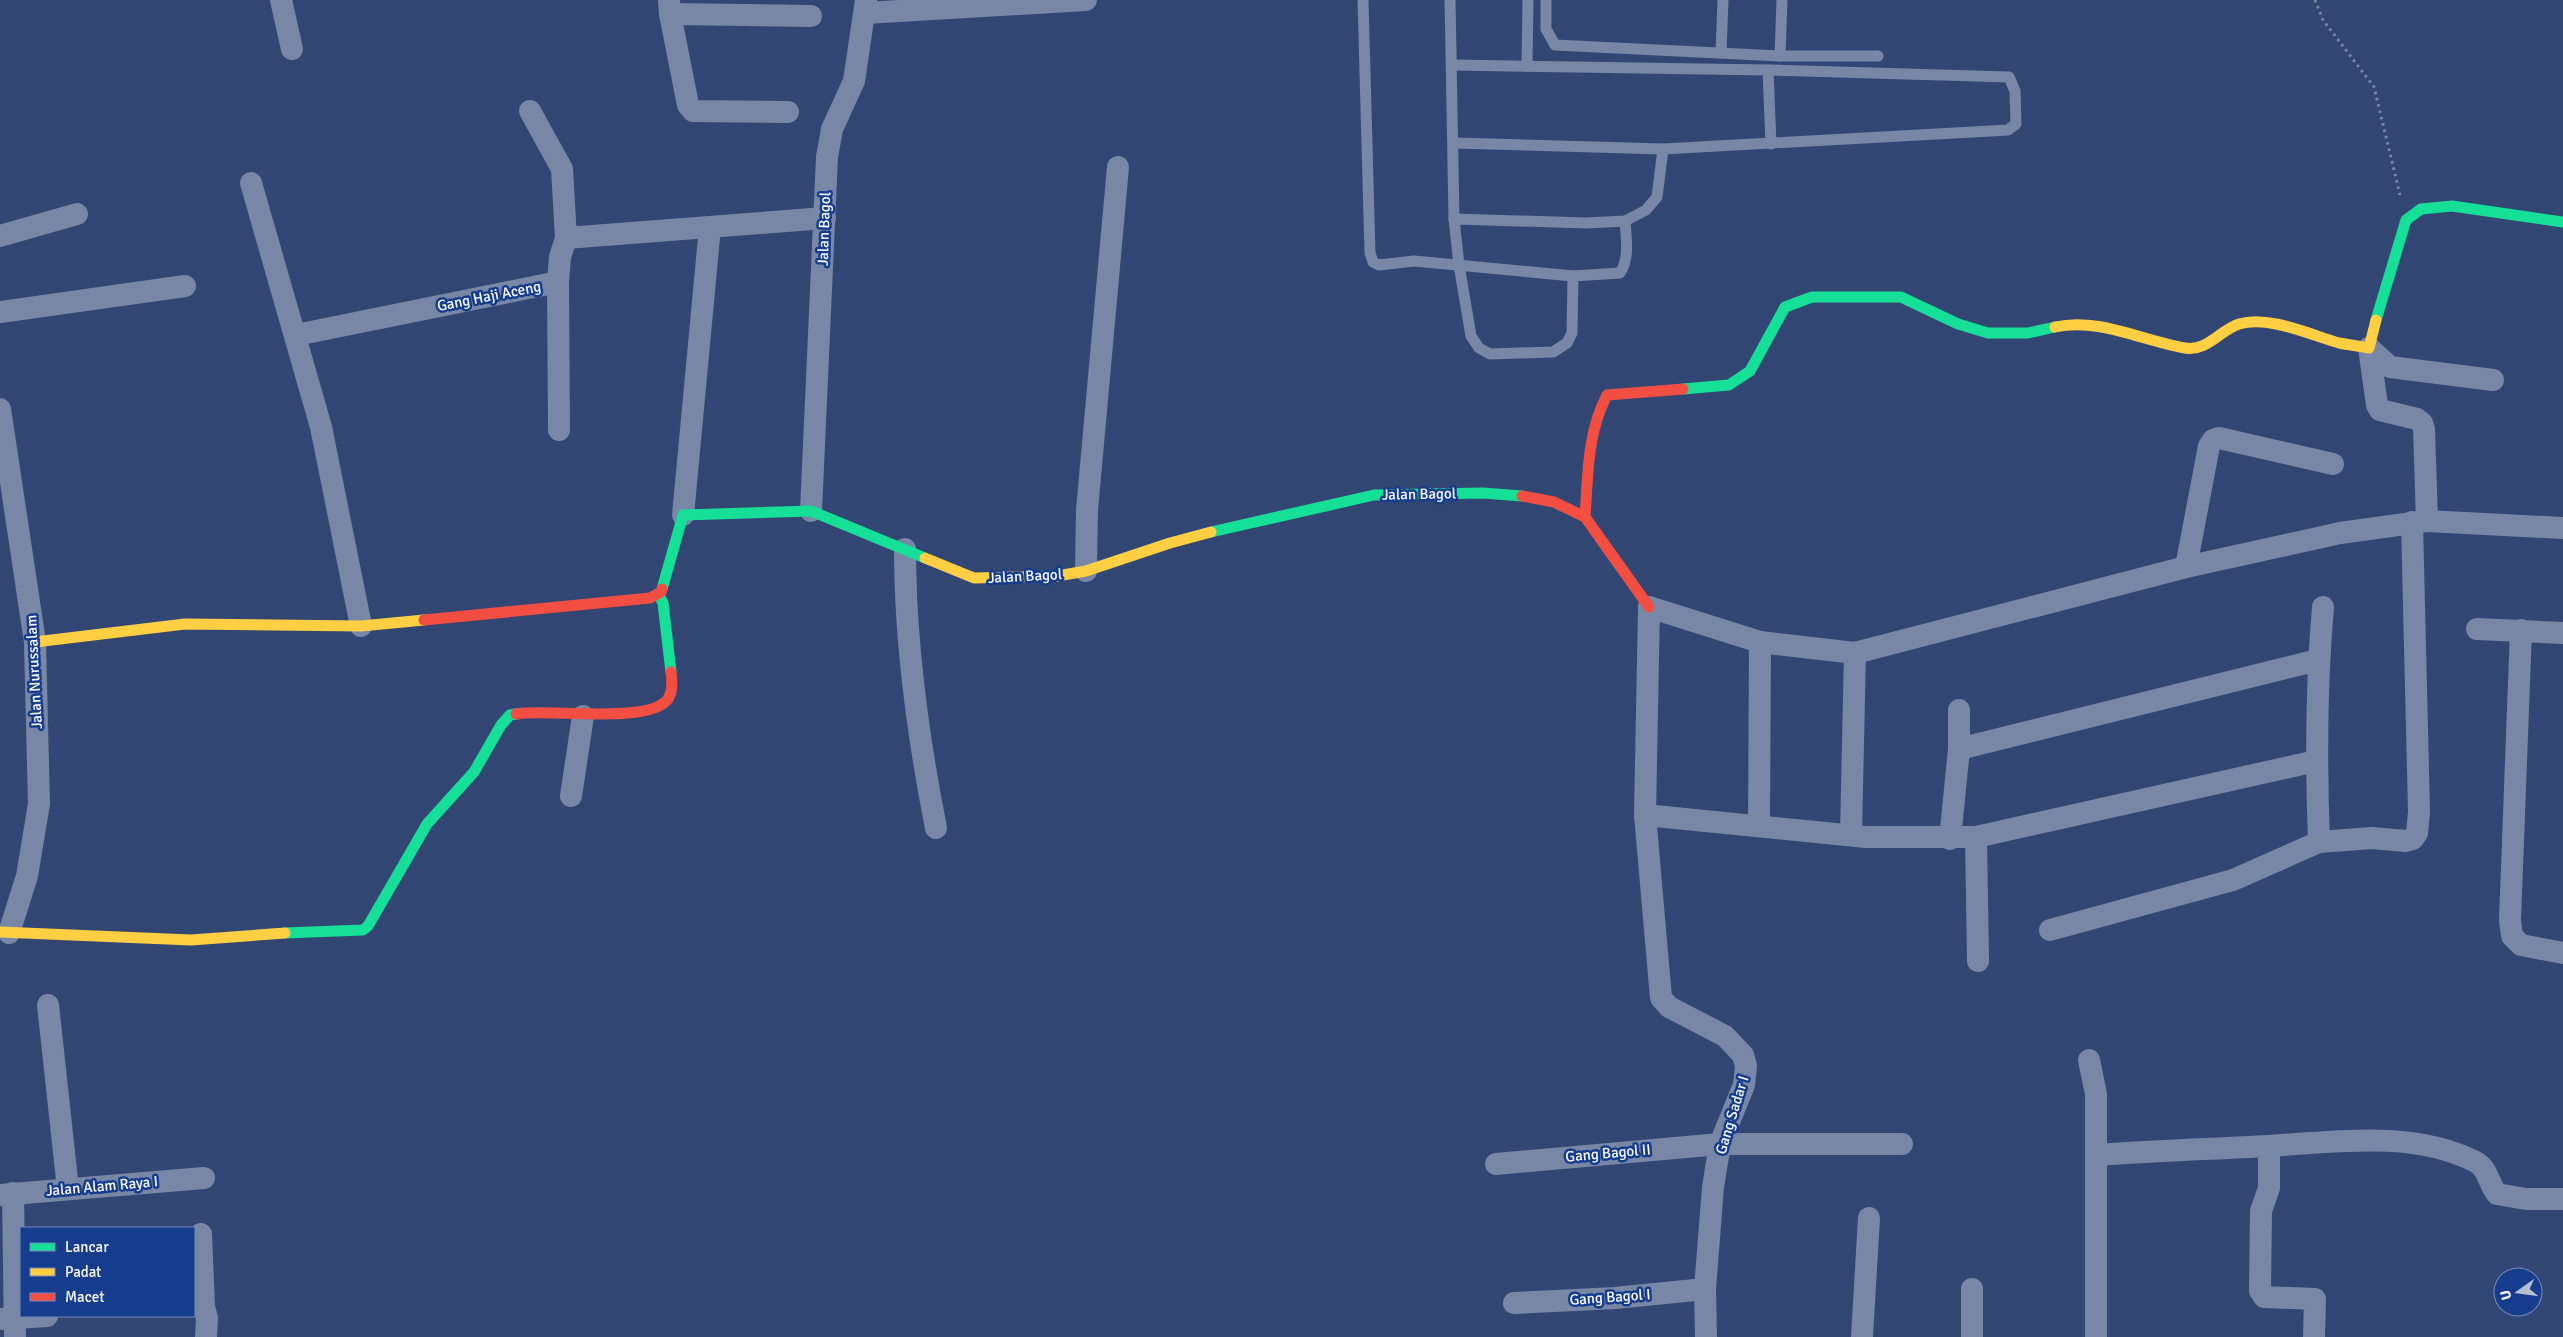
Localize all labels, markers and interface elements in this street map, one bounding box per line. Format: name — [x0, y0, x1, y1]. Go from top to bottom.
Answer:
street label: Jalan Bagol — [814, 192, 834, 266]
street label: Gang Haji Aceng — [435, 277, 543, 315]
street label: Jalan Bagol — [1382, 484, 1456, 504]
street label: Jalan Bagol — [987, 565, 1063, 587]
street label: Jalan Nurussalam — [22, 614, 46, 730]
street label: Gang Sadar I — [1712, 1073, 1752, 1157]
street label: Gang Bagol II — [1565, 1140, 1651, 1166]
street label: Jalan Alam Raya I — [45, 1172, 159, 1200]
legend — [20, 1227, 195, 1317]
text: Lancar — [65, 1238, 109, 1256]
text: Padat — [65, 1263, 101, 1281]
north arrow — [2493, 1267, 2543, 1317]
street label: Gang Bagol I — [1569, 1285, 1651, 1309]
text: Macet — [65, 1288, 104, 1306]
text: U — [2496, 1288, 2515, 1302]

